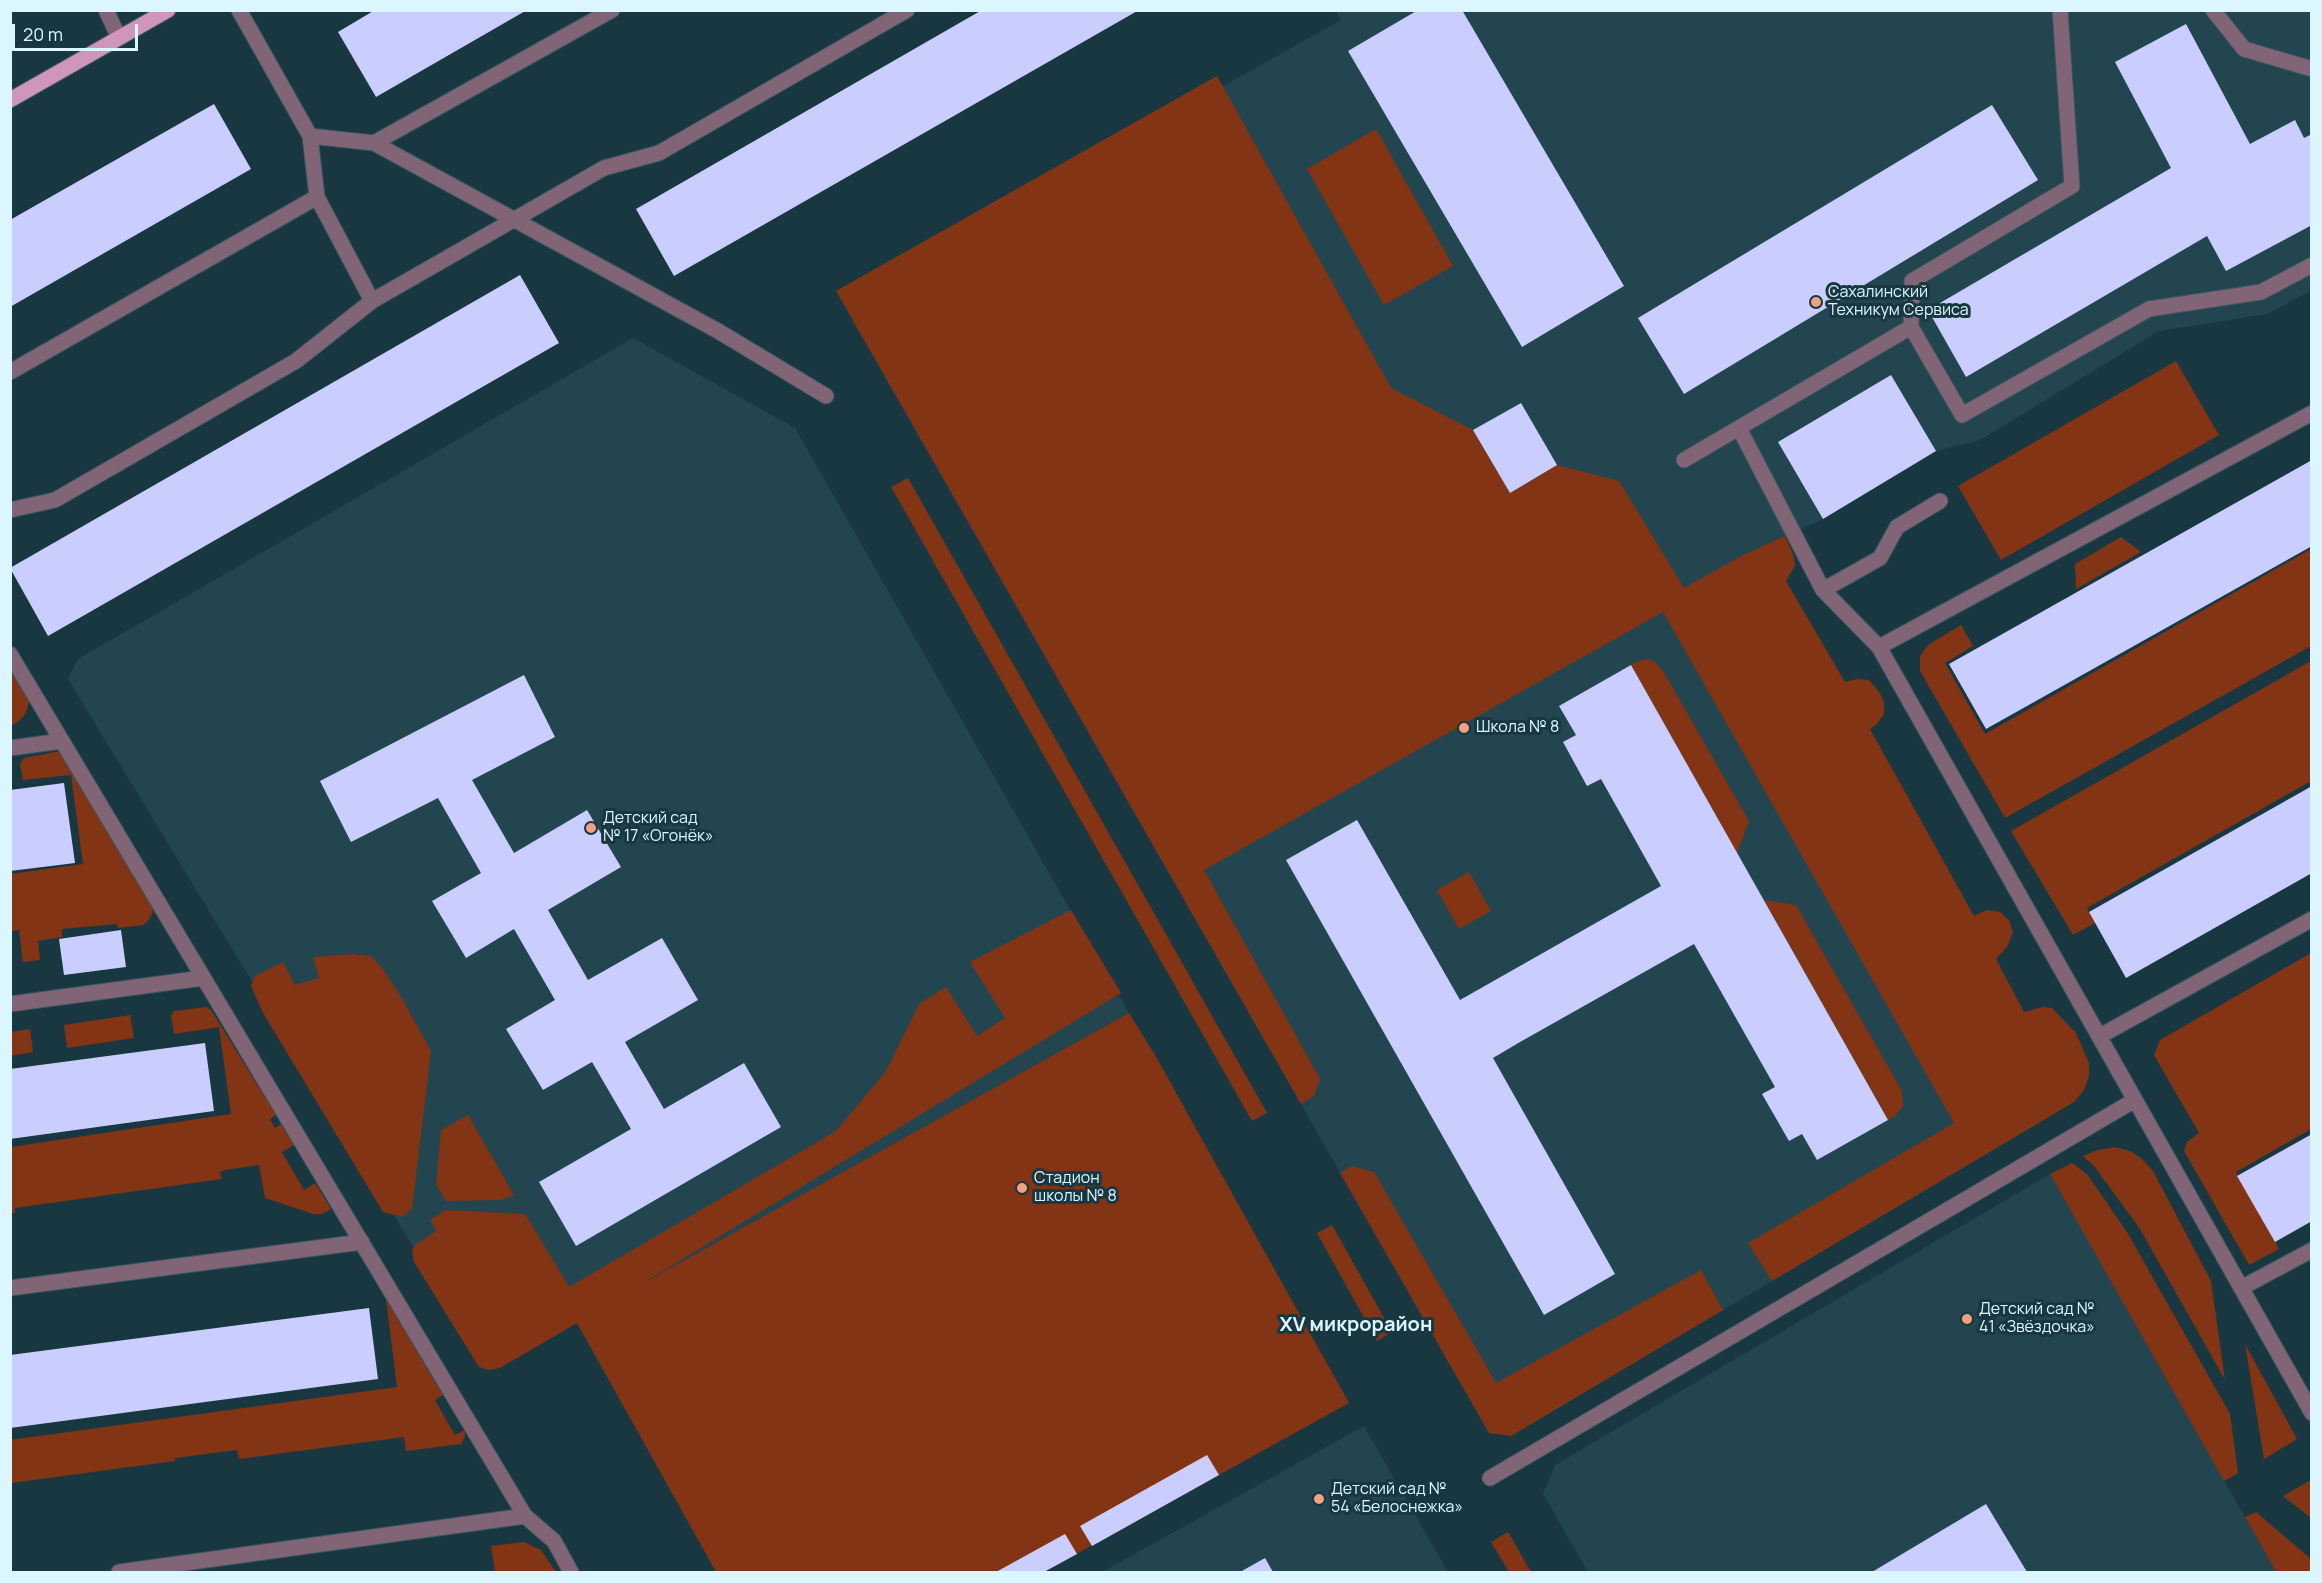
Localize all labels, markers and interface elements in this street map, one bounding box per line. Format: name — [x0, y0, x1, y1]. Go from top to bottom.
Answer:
scale bar — [15, 12, 141, 50]
text: 20 m — [23, 22, 63, 46]
place label: Сахалинский Техникум Сервиса — [1828, 283, 1969, 321]
marker: Сахалинский Техникум Сервиса — [1809, 295, 1823, 309]
place label: Школа № 8 — [1476, 718, 1559, 738]
marker: Школа № 8 — [1457, 721, 1471, 735]
place label: Детский сад № 17 «Огонёк» — [603, 809, 714, 847]
marker: Детский сад № 17 «Огонёк» — [584, 821, 598, 835]
place label: Стадион школы № 8 — [1034, 1169, 1117, 1207]
marker: Стадион школы № 8 — [1015, 1181, 1029, 1195]
place label: Детский сад № 41 «Звёздочка» — [1979, 1300, 2095, 1338]
marker: Детский сад № 41 «Звёздочка» — [1960, 1312, 1974, 1326]
district label: XV микрорайон — [1280, 1313, 1432, 1337]
place label: Детский сад № 54 «Белоснежка» — [1331, 1480, 1463, 1518]
marker: Детский сад № 54 «Белоснежка» — [1312, 1492, 1326, 1506]

